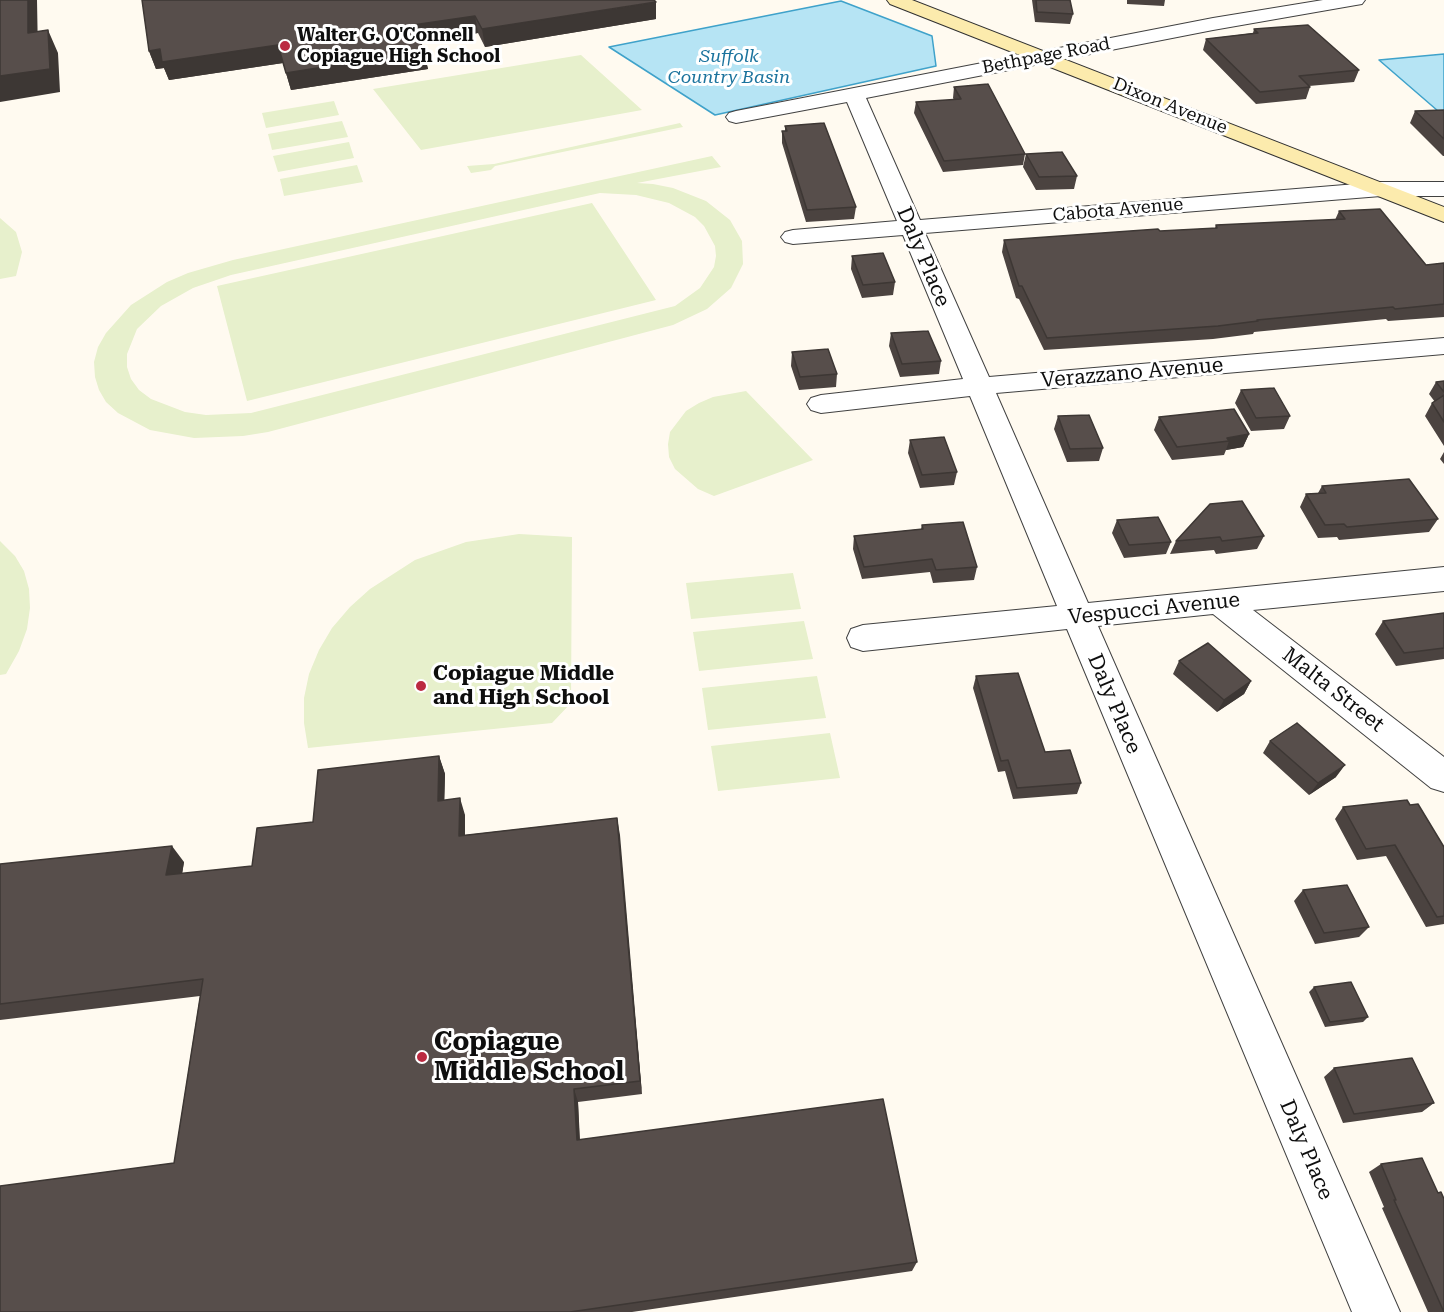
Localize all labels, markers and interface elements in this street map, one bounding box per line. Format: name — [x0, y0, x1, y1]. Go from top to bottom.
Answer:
place label: Walter G. O'Connell Copiague High School — [297, 25, 500, 68]
street label: Bethpage Road — [980, 33, 1112, 79]
marker: Walter G. O'Connell Copiague High School — [278, 39, 292, 53]
water label: Suffolk Country Basin — [668, 46, 790, 88]
street label: Dixon Avenue — [1110, 73, 1230, 139]
street label: Cabota Avenue — [1052, 194, 1184, 226]
street label: Daly Place — [891, 203, 955, 311]
street label: Verazzano Avenue — [1040, 352, 1224, 394]
street label: Vespucci Avenue — [1067, 587, 1241, 631]
street label: Malta Street — [1277, 642, 1389, 738]
street label: Daly Place — [1082, 650, 1146, 758]
place label: Copiague Middle and High School — [433, 661, 614, 711]
marker: Copiague Middle and High School — [414, 679, 428, 693]
place label: Copiague Middle School — [434, 1026, 624, 1088]
marker: Copiague Middle School — [415, 1050, 429, 1064]
street label: Daly Place — [1274, 1096, 1338, 1204]

